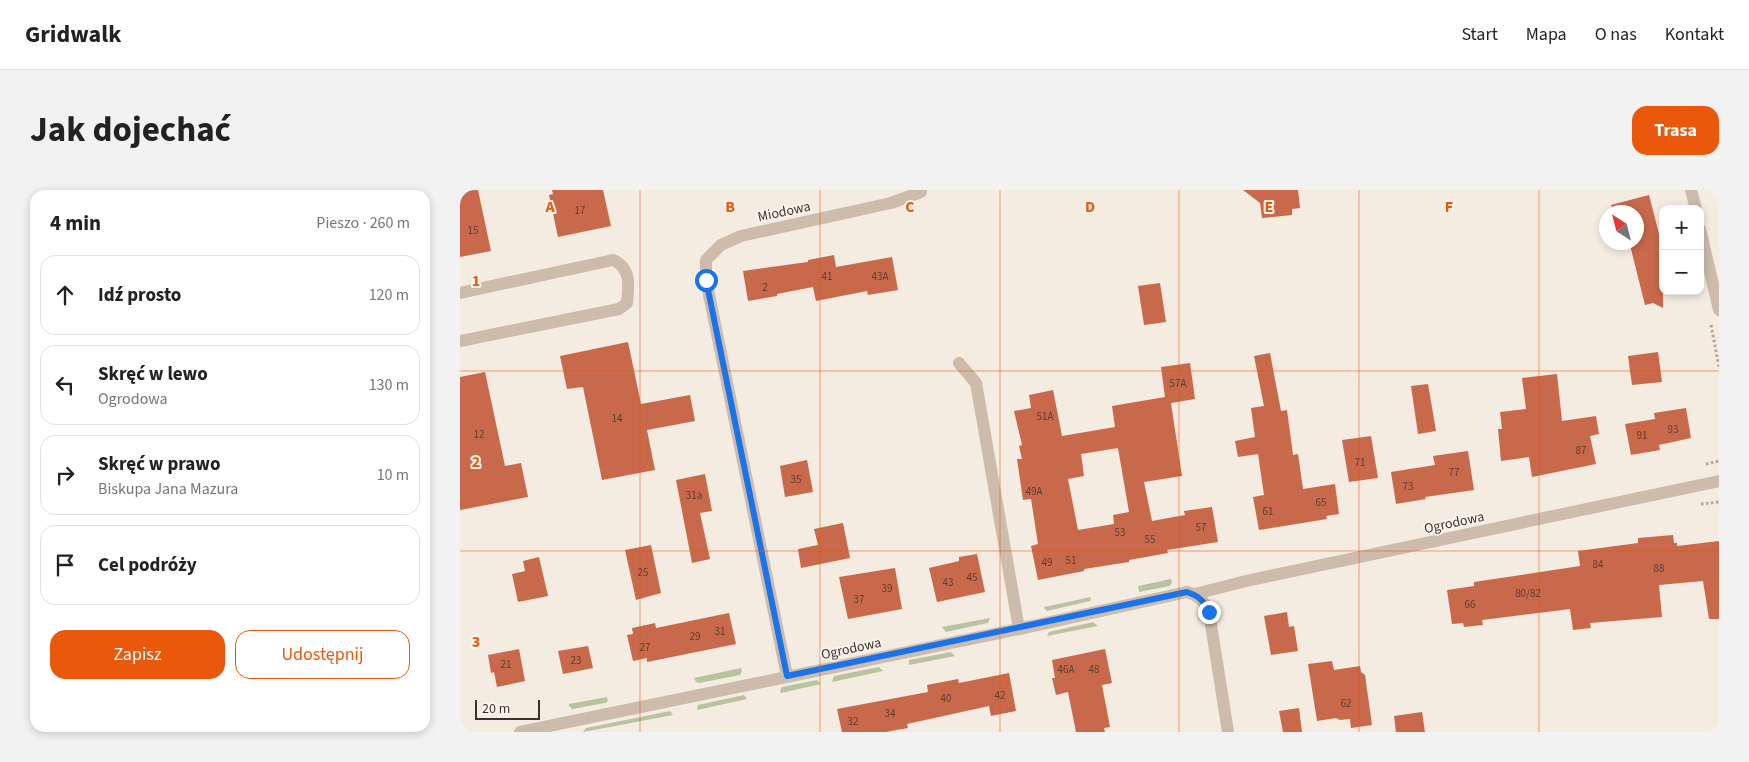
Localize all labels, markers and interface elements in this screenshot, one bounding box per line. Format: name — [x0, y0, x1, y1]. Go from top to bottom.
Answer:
text: Gridwalk — [25, 17, 121, 52]
text: Start — [1461, 22, 1498, 47]
text: Mapa — [1526, 22, 1567, 47]
text: O nas — [1595, 22, 1637, 47]
text: Kontakt — [1665, 22, 1724, 47]
text: Jak dojechać — [30, 105, 231, 155]
button: Trasa — [1632, 106, 1719, 155]
text: A — [544, 196, 555, 218]
text: B — [725, 196, 735, 218]
text: C — [905, 196, 915, 218]
text: D — [1085, 196, 1095, 218]
text: E — [1265, 196, 1273, 218]
text: F — [1445, 196, 1453, 218]
street label: Miodowa — [756, 197, 812, 227]
house number: 17 — [575, 203, 585, 218]
north arrow — [1599, 205, 1644, 250]
map controls — [1659, 205, 1704, 295]
button: + — [1659, 205, 1704, 250]
text: 4 min — [50, 208, 101, 238]
text: Pieszo · 260 m — [316, 212, 410, 234]
house number: 15 — [468, 223, 478, 238]
button: − — [1659, 250, 1704, 295]
route start — [695, 269, 718, 292]
house number: 41 — [822, 269, 832, 284]
house number: 43A — [872, 269, 888, 284]
text: 1 — [472, 270, 480, 292]
house number: 2 — [762, 280, 768, 295]
icon: ahead — [51, 281, 79, 309]
text: Idź prosto — [98, 282, 181, 309]
text: 120 m — [369, 284, 409, 306]
text: Skręć w lewo — [98, 361, 208, 388]
icon: left — [51, 371, 79, 399]
text: 130 m — [369, 374, 409, 396]
house number: 57A — [1170, 376, 1186, 391]
text: Ogrodowa — [98, 388, 168, 410]
house number: 51A — [1037, 409, 1053, 424]
house number: 14 — [612, 411, 623, 426]
house number: 93 — [1668, 422, 1678, 437]
house number: 12 — [474, 427, 484, 442]
house number: 91 — [1637, 428, 1647, 443]
house number: 87 — [1576, 443, 1586, 458]
text: Skręć w prawo — [98, 451, 220, 478]
text: 2 — [472, 451, 480, 473]
house number: 71 — [1355, 455, 1365, 470]
icon: right — [51, 461, 79, 489]
text: 10 m — [377, 464, 409, 486]
house number: 77 — [1449, 465, 1459, 480]
house number: 35 — [791, 472, 801, 487]
text: Biskupa Jana Mazura — [98, 478, 238, 500]
house number: 73 — [1403, 479, 1413, 494]
house number: 49A — [1026, 484, 1042, 499]
house number: 31a — [686, 488, 702, 503]
house number: 65 — [1316, 495, 1326, 510]
house number: 61 — [1263, 504, 1273, 519]
street label: Ogrodowa — [1422, 507, 1486, 539]
house number: 57 — [1196, 520, 1206, 535]
house number: 53 — [1115, 525, 1125, 540]
house number: 55 — [1145, 532, 1155, 547]
icon: arrive — [51, 551, 79, 579]
text: Cel podróży — [98, 552, 197, 579]
house number: 51 — [1066, 553, 1076, 568]
house number: 49 — [1042, 555, 1052, 570]
house number: 84 — [1593, 557, 1604, 572]
house number: 88 — [1654, 561, 1665, 576]
house number: 25 — [638, 565, 648, 580]
house number: 45 — [967, 570, 977, 585]
house number: 43 — [943, 575, 953, 590]
house number: 39 — [882, 581, 892, 596]
house number: 80/82 — [1515, 586, 1541, 601]
house number: 37 — [854, 592, 864, 607]
house number: 66 — [1465, 597, 1476, 612]
route end — [1198, 601, 1221, 624]
house number: 31 — [715, 624, 725, 639]
house number: 29 — [690, 629, 700, 644]
button: Zapisz — [50, 630, 225, 679]
button: Udostępnij — [235, 630, 410, 679]
text: 3 — [472, 631, 480, 653]
street label: Ogrodowa — [819, 633, 883, 665]
house number: 27 — [640, 640, 650, 655]
house number: 23 — [571, 653, 581, 668]
house number: 21 — [501, 657, 511, 672]
house number: 46A — [1058, 662, 1074, 677]
house number: 48 — [1089, 662, 1100, 677]
house number: 42 — [995, 688, 1005, 703]
house number: 40 — [941, 691, 951, 706]
house number: 62 — [1341, 696, 1351, 711]
scale bar — [475, 697, 540, 720]
text: 20 m — [482, 699, 510, 719]
house number: 34 — [885, 706, 896, 721]
house number: 32 — [848, 714, 858, 729]

